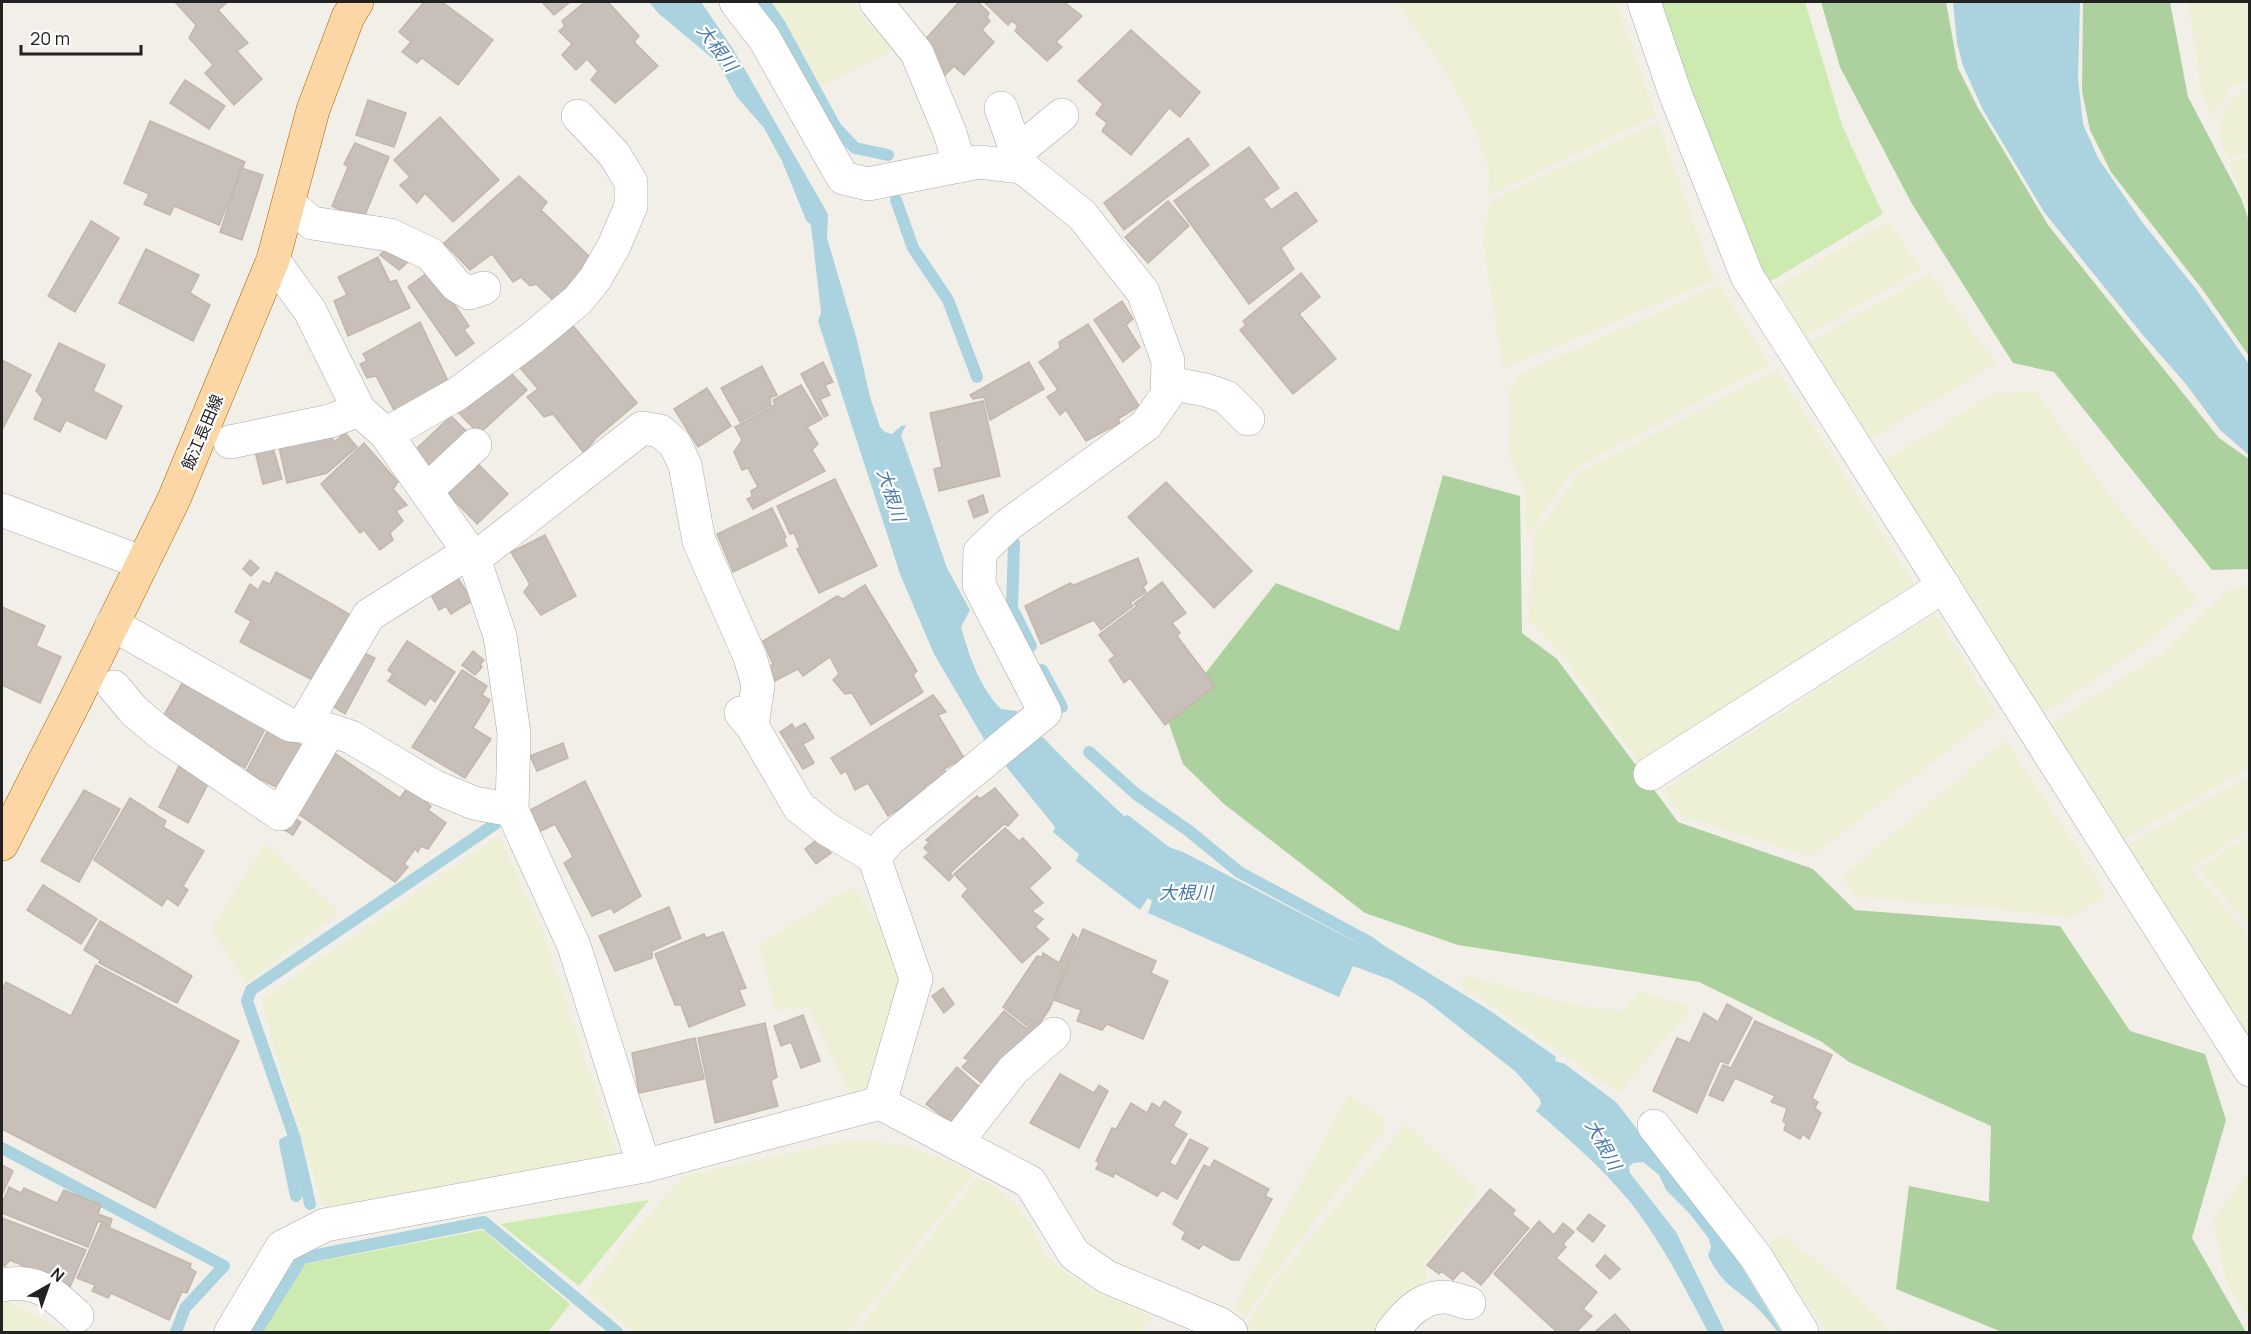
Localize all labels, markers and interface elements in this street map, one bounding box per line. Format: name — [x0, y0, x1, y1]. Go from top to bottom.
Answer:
scale bar — [21, 18, 141, 56]
water label: 大根川 — [692, 19, 745, 78]
text: 20 m — [30, 26, 70, 50]
street label: 飯江長田線 — [176, 391, 228, 473]
water label: 大根川 — [872, 465, 912, 526]
water label: 大根川 — [1159, 880, 1215, 904]
water label: 大根川 — [1580, 1115, 1628, 1176]
north arrow — [18, 1256, 78, 1316]
text: N — [46, 1262, 69, 1287]

